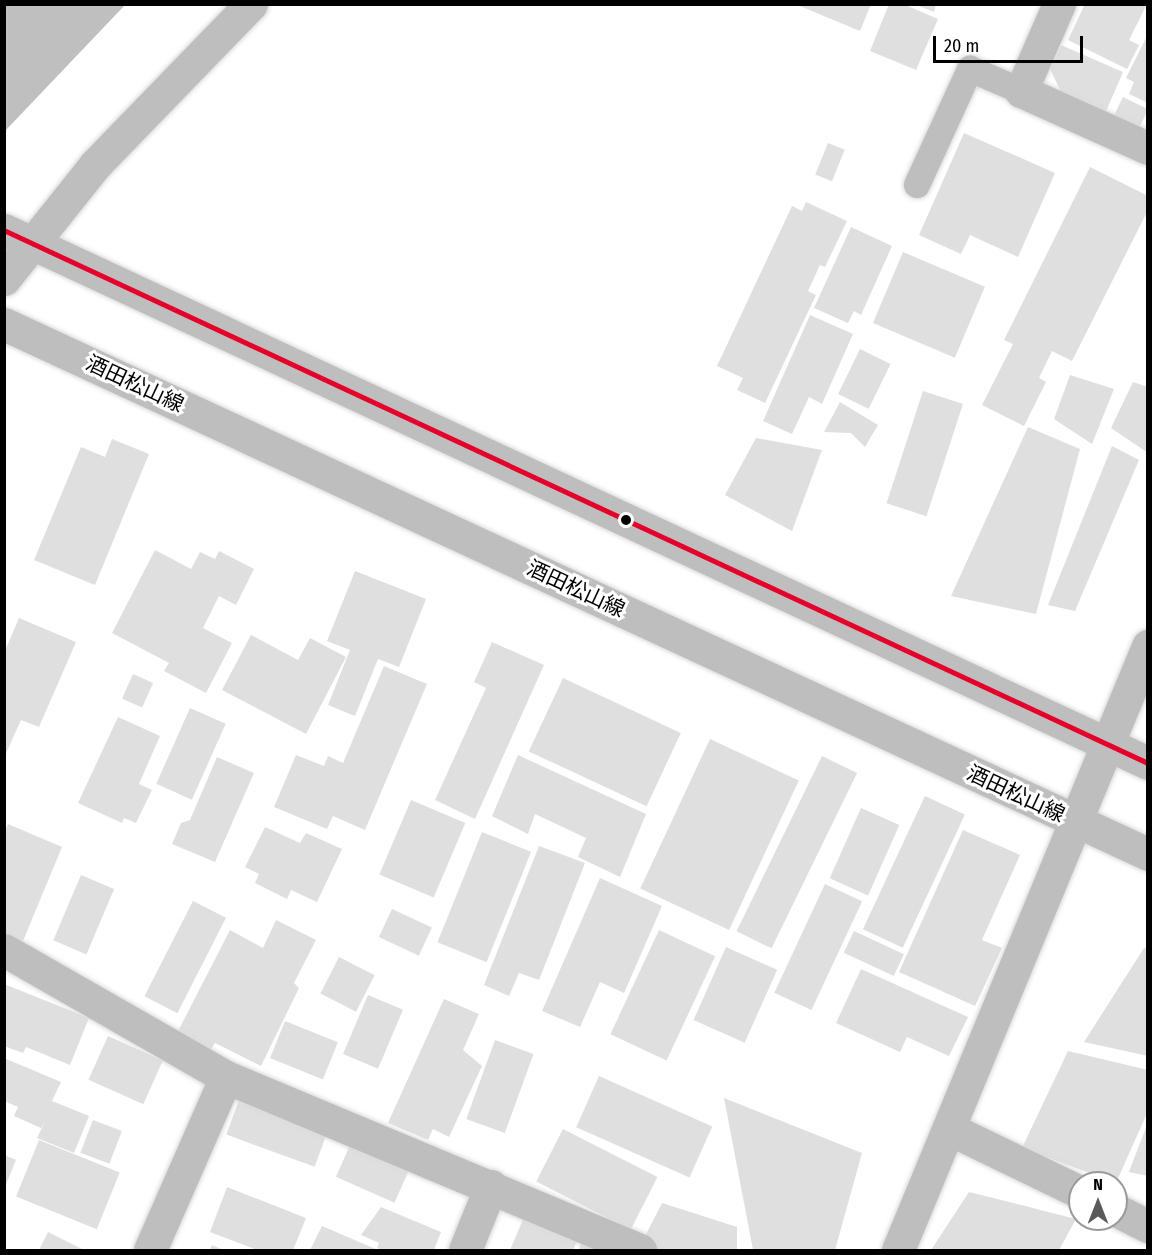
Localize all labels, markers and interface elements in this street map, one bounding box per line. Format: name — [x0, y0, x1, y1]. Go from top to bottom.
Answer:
scale bar — [936, 24, 1086, 62]
text: 20 m — [944, 35, 979, 57]
street label: 酒田松山線 — [82, 350, 188, 418]
unlabelled marker — [620, 514, 632, 526]
street label: 酒田松山線 — [523, 555, 629, 623]
street label: 酒田松山線 — [963, 760, 1069, 828]
north arrow — [1068, 1171, 1128, 1231]
text: N — [1093, 1175, 1103, 1194]

